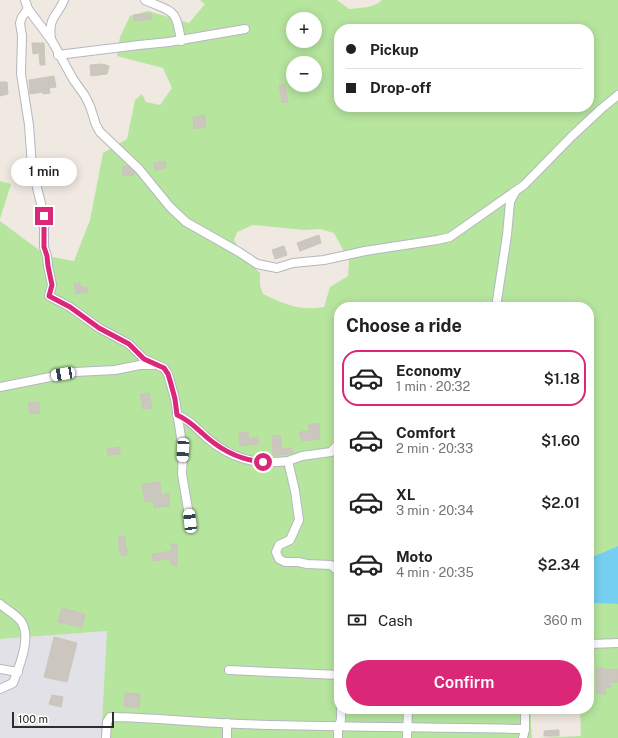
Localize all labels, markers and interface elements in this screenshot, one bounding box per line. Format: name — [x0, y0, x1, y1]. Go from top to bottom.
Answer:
map controls — [286, 12, 322, 92]
button: + — [286, 12, 322, 48]
text: Pickup — [370, 41, 419, 58]
button: − — [286, 56, 322, 92]
text: Drop-off — [370, 79, 431, 96]
callout: 1 min — [11, 158, 77, 186]
text: 1 min — [29, 164, 59, 179]
route end — [35, 207, 53, 225]
text: Choose a ride — [346, 315, 462, 336]
icon: car — [348, 360, 384, 396]
text: Economy — [396, 362, 461, 379]
car — [50, 366, 76, 382]
text: $1.18 — [544, 370, 580, 387]
text: 1 min · 20:32 — [396, 379, 470, 394]
icon: car — [348, 422, 384, 458]
text: Comfort — [396, 424, 456, 441]
text: $1.60 — [541, 432, 580, 449]
car — [176, 438, 190, 462]
text: 2 min · 20:33 — [396, 441, 473, 456]
route start — [254, 453, 272, 471]
icon: car — [348, 484, 384, 520]
text: XL — [396, 486, 415, 503]
text: $2.01 — [541, 494, 580, 511]
text: 3 min · 20:34 — [396, 503, 474, 518]
car — [183, 508, 197, 534]
icon: car — [348, 546, 384, 582]
text: Moto — [396, 548, 433, 565]
text: $2.34 — [538, 556, 580, 573]
text: 4 min · 20:35 — [396, 565, 474, 580]
icon: cash — [346, 609, 368, 631]
text: Cash — [378, 612, 413, 629]
text: 360 m — [544, 613, 582, 628]
button: Confirm — [346, 660, 582, 706]
scale bar — [12, 710, 114, 729]
text: 100 m — [18, 713, 48, 725]

